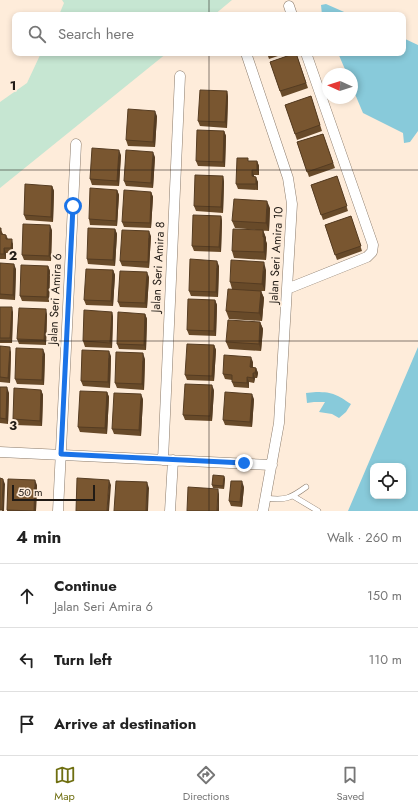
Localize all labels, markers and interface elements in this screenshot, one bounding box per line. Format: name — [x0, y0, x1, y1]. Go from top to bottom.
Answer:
search box — [12, 12, 406, 56]
icon: search — [26, 23, 48, 45]
text: Search here — [58, 23, 134, 45]
north arrow — [322, 68, 358, 104]
text: 1 — [10, 76, 16, 95]
route start — [64, 197, 82, 215]
street label: Jalan Seri Amira 10 — [264, 206, 288, 306]
street label: Jalan Seri Amira 8 — [147, 221, 169, 315]
text: 2 — [9, 246, 17, 265]
street label: Jalan Seri Amira 6 — [44, 253, 66, 347]
text: 3 — [9, 416, 17, 435]
route end — [235, 454, 253, 472]
map controls — [370, 463, 406, 499]
button: locate — [370, 463, 406, 499]
scale bar — [12, 483, 95, 502]
text: 50 m — [18, 484, 43, 500]
text: 4 min — [16, 525, 61, 549]
text: Walk · 260 m — [327, 528, 402, 547]
text: Continue — [54, 575, 117, 597]
icon: ahead — [16, 585, 38, 607]
text: 150 m — [367, 586, 402, 605]
text: Jalan Seri Amira 6 — [54, 597, 153, 616]
icon: left — [16, 649, 38, 671]
text: Turn left — [54, 649, 112, 671]
text: 110 m — [368, 650, 402, 669]
icon: arrive — [16, 713, 38, 735]
text: Arrive at destination — [54, 713, 196, 735]
tab: Map — [54, 764, 76, 804]
tab: Directions — [183, 764, 229, 804]
tab: Saved — [337, 764, 364, 804]

